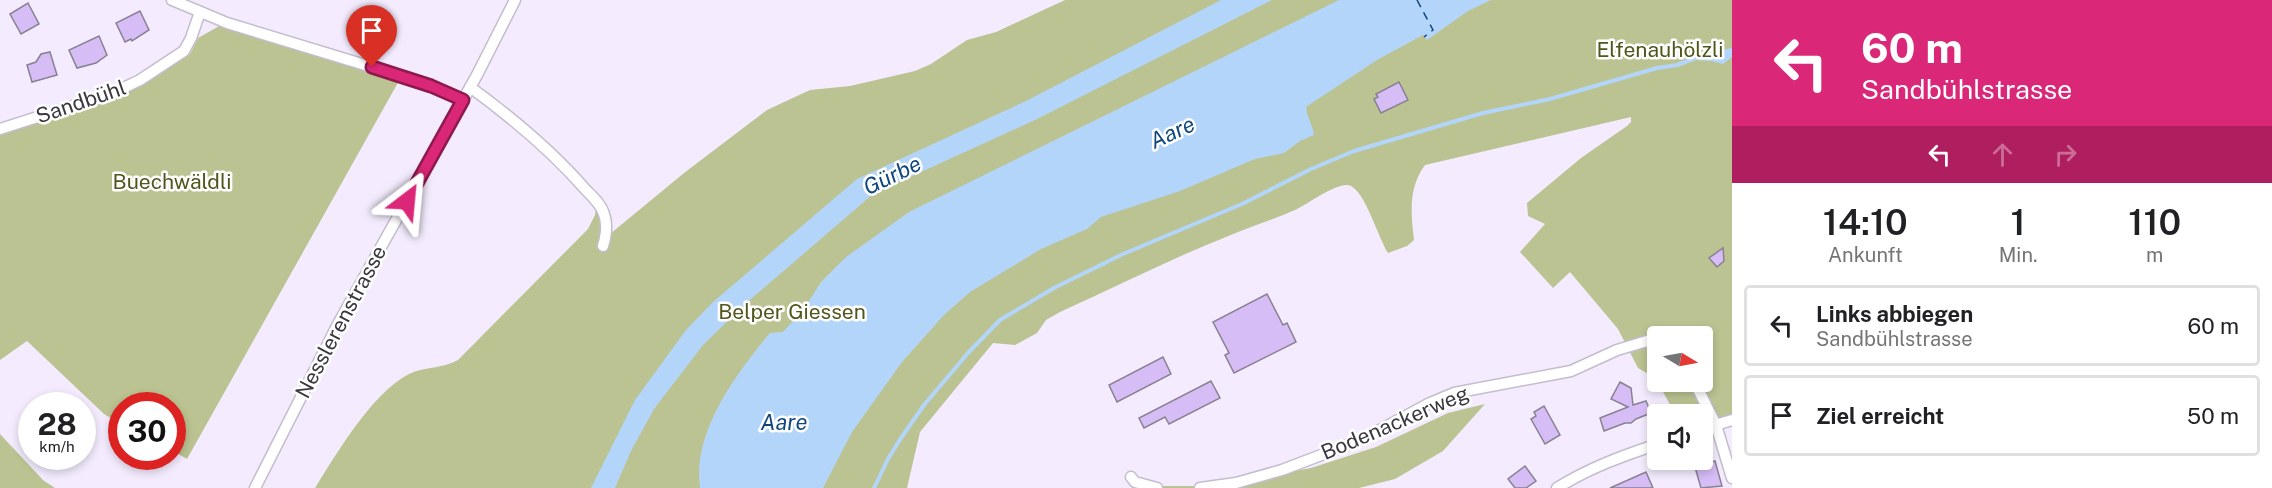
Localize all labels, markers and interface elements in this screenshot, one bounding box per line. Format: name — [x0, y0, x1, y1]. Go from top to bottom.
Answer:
pin — [346, 5, 397, 67]
icon: arrive — [355, 14, 388, 47]
text: 60 m — [1861, 23, 1963, 72]
icon: left — [1762, 24, 1840, 102]
park label: Elfenauhölzli — [1597, 37, 1723, 62]
text: Sandbühlstrasse — [1861, 73, 2072, 105]
street label: Sandbühl — [32, 74, 129, 129]
water label: Aare — [1145, 110, 1199, 154]
icon: left — [1923, 138, 1956, 171]
icon: ahead — [1986, 138, 2019, 171]
icon: right — [2049, 138, 2082, 171]
water label: Gürbe — [859, 150, 925, 200]
park label: Buechwäldli — [113, 169, 231, 194]
position arrow — [375, 169, 439, 233]
text: 14:10 — [1823, 201, 1908, 243]
text: 1 — [2011, 201, 2026, 243]
text: 110 — [2128, 201, 2181, 243]
street label: Nesslerenstrasse — [290, 241, 391, 402]
text: Ankunft — [1828, 243, 1903, 267]
text: Min. — [1999, 243, 2037, 267]
text: m — [2146, 243, 2163, 267]
park label: Belper Giessen — [718, 299, 866, 324]
text: Links abbiegen — [1816, 301, 1973, 327]
icon: left — [1765, 309, 1798, 342]
text: 60 m — [2188, 313, 2239, 339]
north arrow — [1647, 326, 1713, 392]
map controls — [1647, 326, 1713, 470]
text: Sandbühlstrasse — [1816, 327, 1973, 351]
street label: Bodenackerweg — [1317, 380, 1472, 465]
speed limit sign: 30 — [108, 392, 186, 470]
icon: arrive — [1765, 399, 1798, 432]
text: Ziel erreicht — [1816, 403, 1944, 429]
text: 50 m — [2187, 403, 2239, 429]
button: sound — [1647, 404, 1713, 470]
text: 28 — [37, 406, 77, 442]
water label: Aare — [761, 409, 807, 435]
text: km/h — [39, 438, 75, 455]

